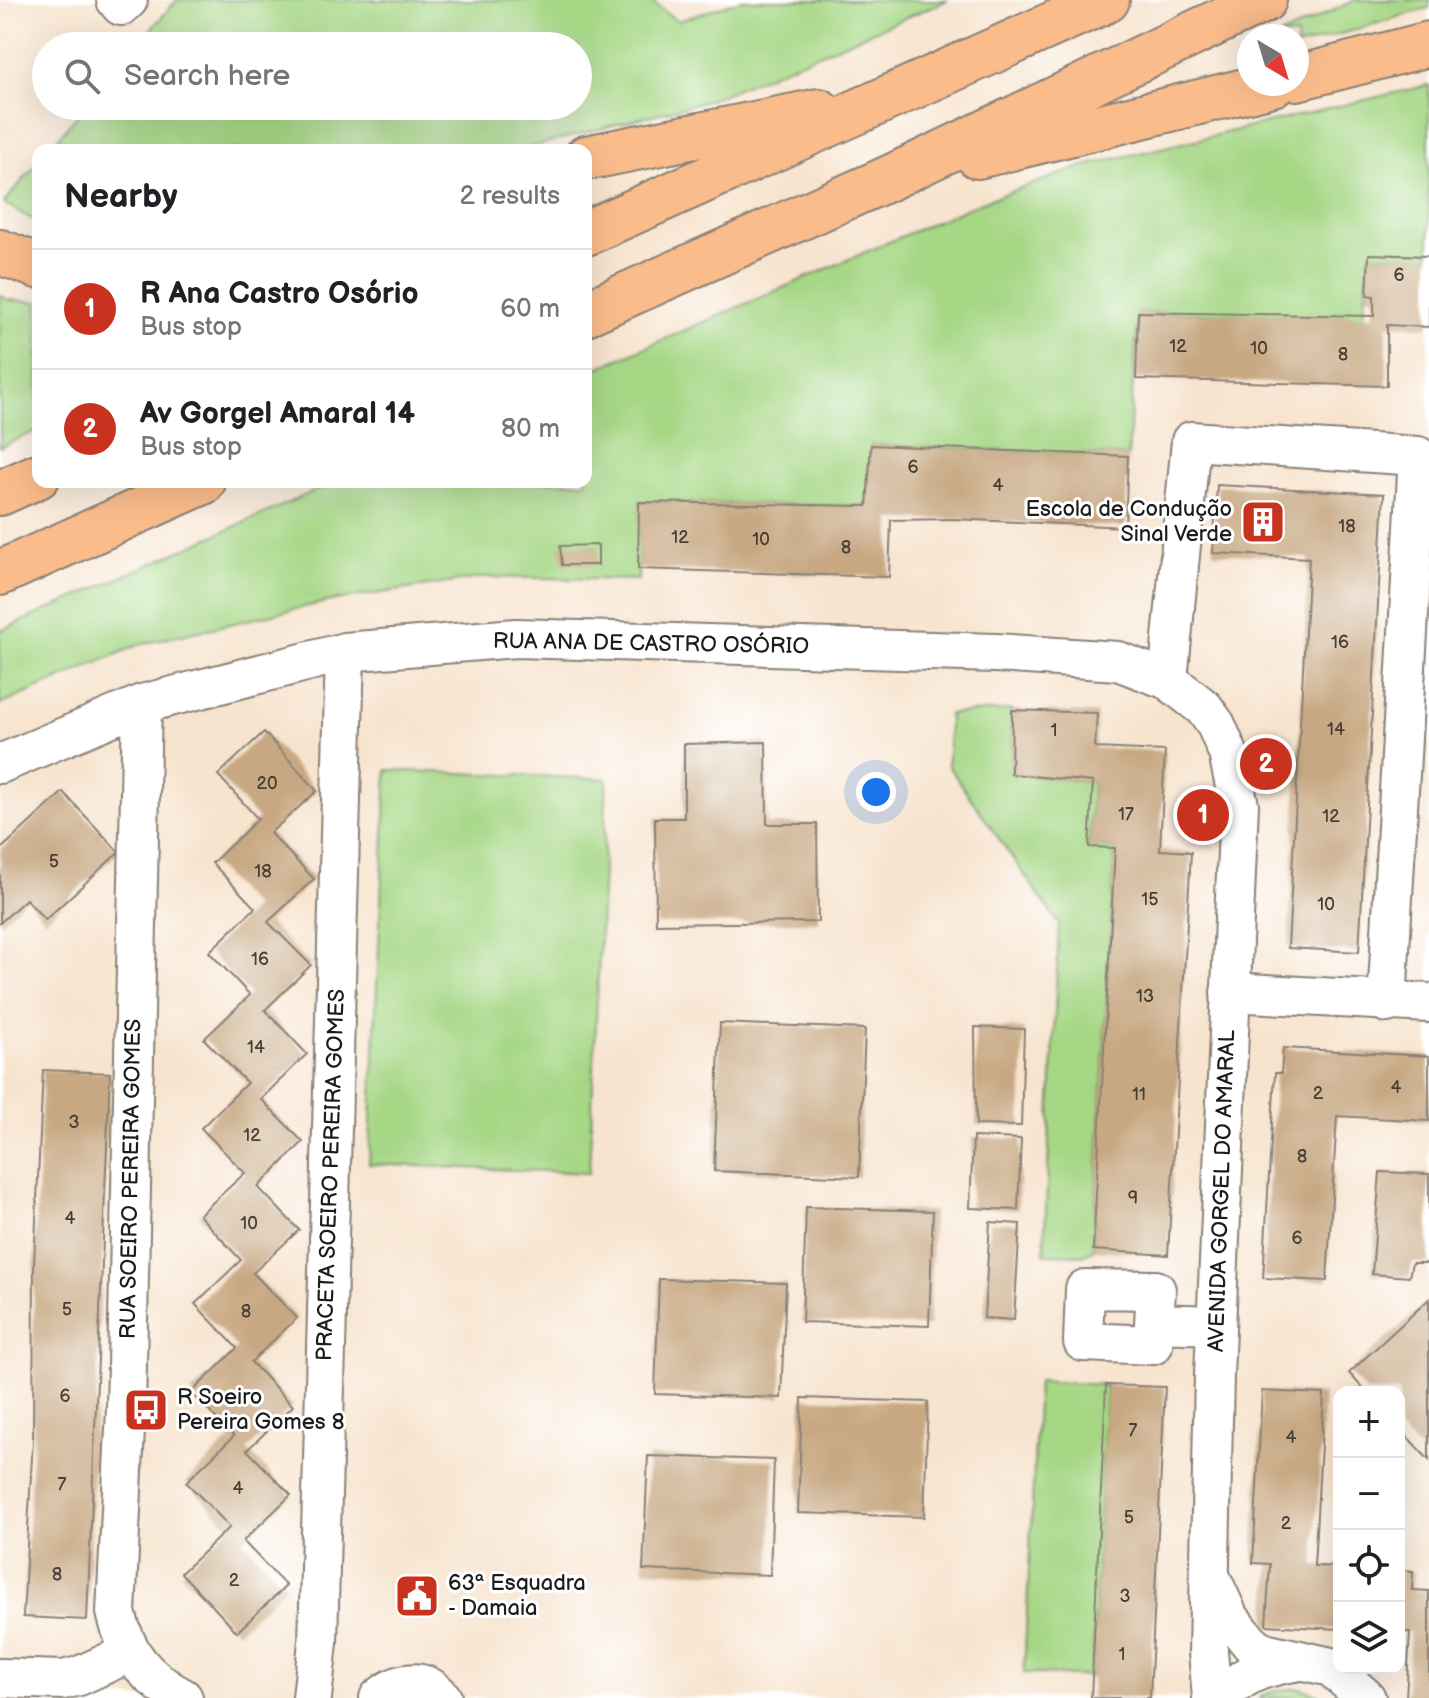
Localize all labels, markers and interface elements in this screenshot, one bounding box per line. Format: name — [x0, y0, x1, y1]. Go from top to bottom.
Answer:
north arrow — [1237, 24, 1309, 96]
search box — [32, 32, 592, 120]
icon: search — [60, 54, 104, 98]
text: Search here — [124, 58, 290, 94]
text: Nearby — [64, 176, 178, 217]
text: 2 results — [460, 181, 560, 212]
house number: 6 — [1394, 265, 1405, 286]
text: R Ana Castro Osório — [140, 276, 419, 312]
text: 1 — [85, 294, 95, 325]
text: 60 m — [500, 294, 560, 325]
text: Bus stop — [140, 312, 242, 343]
house number: 12 — [1169, 336, 1187, 357]
house number: 10 — [1250, 338, 1268, 359]
house number: 8 — [1338, 344, 1348, 365]
text: Av Gorgel Amaral 14 — [140, 396, 415, 432]
text: 2 — [82, 414, 98, 445]
text: 80 m — [501, 414, 560, 445]
text: Bus stop — [140, 432, 242, 463]
house number: 6 — [908, 457, 919, 478]
house number: 4 — [993, 475, 1004, 496]
place label: Escola de Condução Sinal Verde — [1025, 496, 1232, 548]
building icon: Escola de Condução Sinal Verde — [1239, 498, 1287, 546]
house number: 18 — [1338, 516, 1356, 537]
house number: 12 — [671, 527, 689, 548]
house number: 10 — [752, 529, 770, 550]
house number: 8 — [841, 537, 851, 558]
street label: RUA ANA DE CASTRO OSÓRIO — [493, 627, 809, 660]
house number: 16 — [1331, 632, 1349, 653]
house number: 14 — [1327, 719, 1345, 740]
house number: 1 — [1051, 720, 1057, 741]
pin: 2 — [1240, 734, 1292, 794]
your location — [856, 772, 896, 812]
house number: 20 — [256, 773, 278, 794]
pin: 1 — [1177, 785, 1229, 845]
house number: 17 — [1118, 804, 1134, 825]
house number: 12 — [1322, 806, 1340, 827]
house number: 5 — [49, 851, 59, 872]
house number: 18 — [254, 861, 272, 882]
house number: 15 — [1141, 889, 1159, 910]
house number: 10 — [1317, 894, 1335, 915]
house number: 16 — [251, 949, 269, 970]
house number: 13 — [1136, 986, 1154, 1007]
street label: PRACETA SOEIRO PEREIRA GOMES — [311, 988, 351, 1362]
street label: RUA SOEIRO PEREIRA GOMES — [115, 1019, 147, 1339]
street label: AVENIDA GORGEL DO AMARAL — [1203, 1029, 1241, 1353]
house number: 14 — [247, 1037, 265, 1058]
house number: 4 — [1391, 1077, 1402, 1098]
house number: 2 — [1313, 1083, 1324, 1104]
house number: 11 — [1132, 1084, 1146, 1105]
house number: 3 — [68, 1112, 80, 1133]
house number: 12 — [243, 1125, 261, 1146]
house number: 8 — [1297, 1146, 1307, 1167]
house number: 9 — [1128, 1188, 1138, 1209]
house number: 4 — [65, 1208, 76, 1229]
house number: 10 — [240, 1213, 258, 1234]
house number: 6 — [1292, 1228, 1303, 1249]
house number: 5 — [62, 1299, 72, 1320]
house number: 8 — [241, 1301, 251, 1322]
place label: R Soeiro Pereira Gomes 8 — [177, 1384, 345, 1436]
house number: 6 — [60, 1386, 71, 1407]
bus stop icon: R Soeiro Pereira Gomes 8 — [122, 1386, 170, 1434]
map controls — [1333, 1386, 1405, 1674]
button: + — [1333, 1386, 1405, 1458]
house number: 7 — [1129, 1420, 1138, 1441]
house number: 4 — [1286, 1427, 1297, 1448]
button: − — [1333, 1458, 1405, 1530]
house number: 7 — [58, 1474, 67, 1495]
house number: 4 — [233, 1478, 244, 1499]
house number: 5 — [1124, 1507, 1134, 1528]
house number: 2 — [1281, 1513, 1292, 1534]
button: locate — [1333, 1530, 1405, 1602]
house number: 8 — [52, 1564, 62, 1585]
house number: 2 — [229, 1570, 240, 1591]
place label: 63ª Esquadra - Damaia — [448, 1570, 586, 1622]
public building icon: 63ª Esquadra - Damaia — [393, 1572, 441, 1620]
house number: 3 — [1119, 1586, 1131, 1607]
button: layers — [1333, 1602, 1405, 1674]
house number: 1 — [1119, 1644, 1125, 1665]

